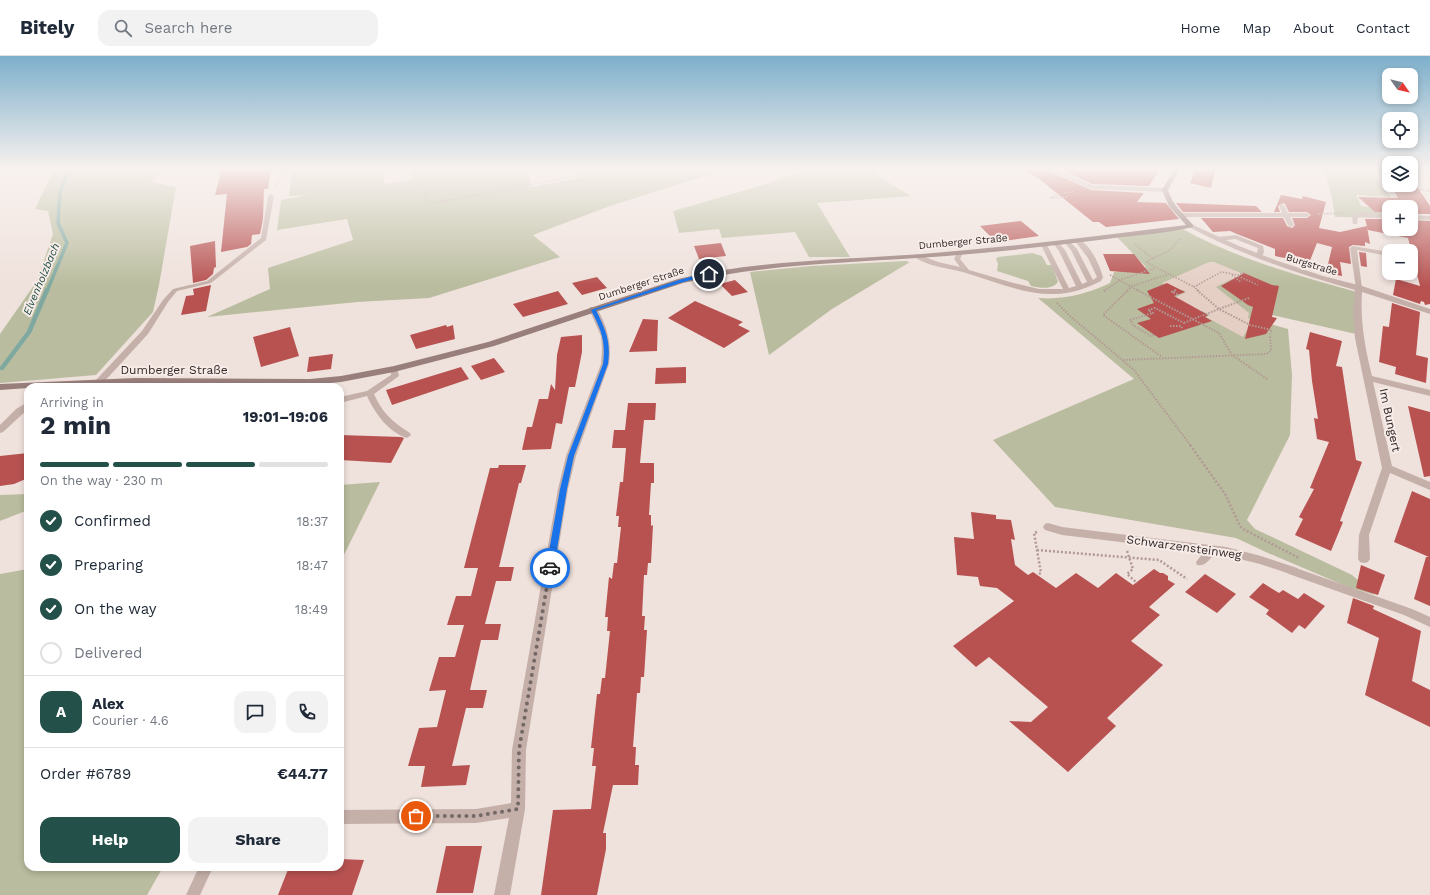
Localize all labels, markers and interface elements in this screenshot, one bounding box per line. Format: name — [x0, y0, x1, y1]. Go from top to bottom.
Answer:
search box — [98, 10, 378, 46]
text: Bitely — [20, 16, 74, 39]
icon: search — [112, 17, 134, 39]
text: Search here — [144, 19, 232, 37]
text: Home — [1180, 20, 1220, 36]
text: Map — [1242, 20, 1271, 36]
text: About — [1293, 20, 1334, 36]
text: Contact — [1356, 20, 1410, 36]
north arrow — [1382, 68, 1418, 104]
map controls — [1382, 68, 1418, 280]
button: locate — [1382, 112, 1418, 148]
button: layers — [1382, 156, 1418, 192]
button: + — [1382, 200, 1418, 236]
street label: Dumberger Straße — [918, 232, 1008, 251]
water label: Elvenholzbach — [20, 241, 62, 317]
button: − — [1382, 244, 1418, 280]
street label: Burgstraße — [1285, 251, 1339, 278]
pin — [692, 257, 726, 291]
icon: home — [698, 263, 720, 285]
street label: Dumberger Straße — [597, 264, 686, 303]
street label: Dumberger Straße — [120, 363, 228, 377]
street label: Im Bungert — [1376, 387, 1404, 453]
text: Arriving in — [40, 395, 104, 410]
text: 19:01–19:06 — [243, 408, 328, 426]
text: 2 min — [40, 410, 111, 440]
text: On the way · 230 m — [40, 473, 163, 488]
icon: check — [40, 510, 62, 532]
text: Confirmed — [74, 512, 151, 530]
text: 18:37 — [297, 514, 328, 529]
street label: Schwarzensteinweg — [1126, 532, 1243, 562]
courier — [530, 548, 570, 588]
icon: check — [40, 554, 62, 576]
text: Preparing — [74, 556, 143, 574]
icon: car — [539, 557, 561, 579]
text: 18:47 — [296, 558, 328, 573]
icon: check — [40, 598, 62, 620]
text: On the way — [74, 600, 156, 618]
text: 18:49 — [295, 602, 328, 617]
text: Delivered — [74, 644, 142, 662]
button: chat — [234, 691, 276, 733]
button: phone — [286, 691, 328, 733]
text: Alex — [92, 695, 124, 713]
text: A — [56, 703, 66, 721]
text: Courier · 4.6 — [92, 713, 169, 728]
text: Order #6789 — [40, 765, 131, 783]
text: €44.77 — [277, 765, 328, 783]
pin — [399, 799, 433, 833]
icon: bag — [405, 805, 427, 827]
button: Help — [40, 817, 180, 863]
button: Share — [188, 817, 328, 863]

